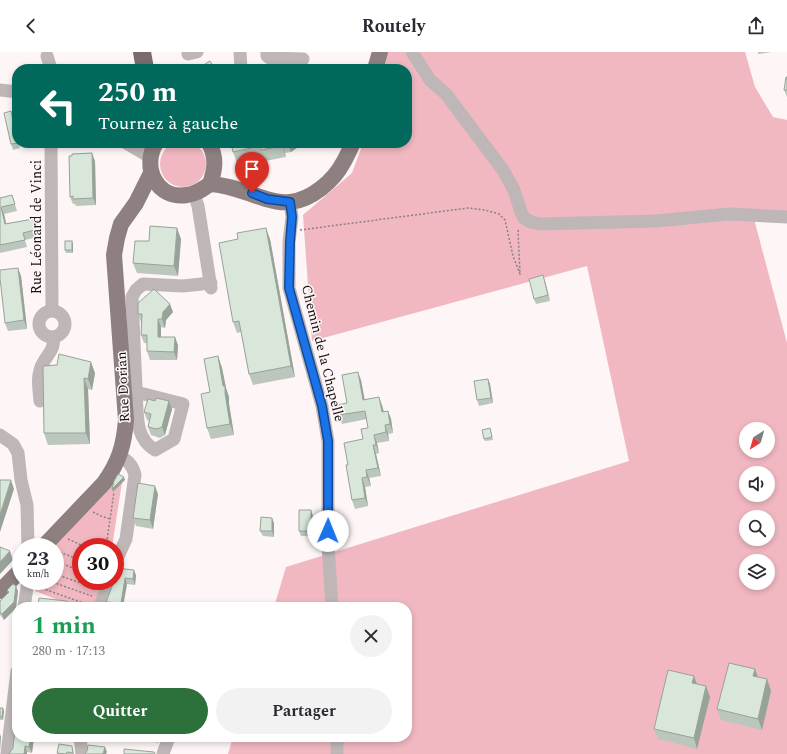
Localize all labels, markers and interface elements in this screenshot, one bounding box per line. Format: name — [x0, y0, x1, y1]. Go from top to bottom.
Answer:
text: Routely — [362, 13, 425, 40]
icon: back — [20, 15, 42, 37]
icon: share — [745, 15, 767, 37]
text: 250 m — [98, 71, 177, 114]
icon: left — [32, 80, 84, 132]
text: Tournez à gauche — [98, 110, 238, 137]
pin — [235, 152, 269, 193]
icon: arrive — [241, 158, 263, 180]
street label: Rue Léonard de Vinci — [26, 160, 47, 294]
street label: Chemin de la Chapelle — [296, 282, 350, 424]
street label: Rue Dorian — [111, 351, 135, 423]
north arrow — [739, 422, 775, 458]
map controls — [739, 422, 775, 590]
button: sound — [739, 466, 775, 502]
position arrow — [307, 510, 349, 552]
button: search — [739, 510, 775, 546]
speed limit sign: 30 — [72, 538, 124, 590]
text: 23 — [27, 544, 49, 574]
button: layers — [739, 554, 775, 590]
text: km/h — [27, 566, 49, 582]
text: 1 min — [32, 608, 96, 644]
button: close — [350, 615, 392, 657]
text: 280 m · 17:13 — [32, 641, 105, 661]
button: Quitter — [32, 688, 208, 734]
button: Partager — [216, 688, 392, 734]

